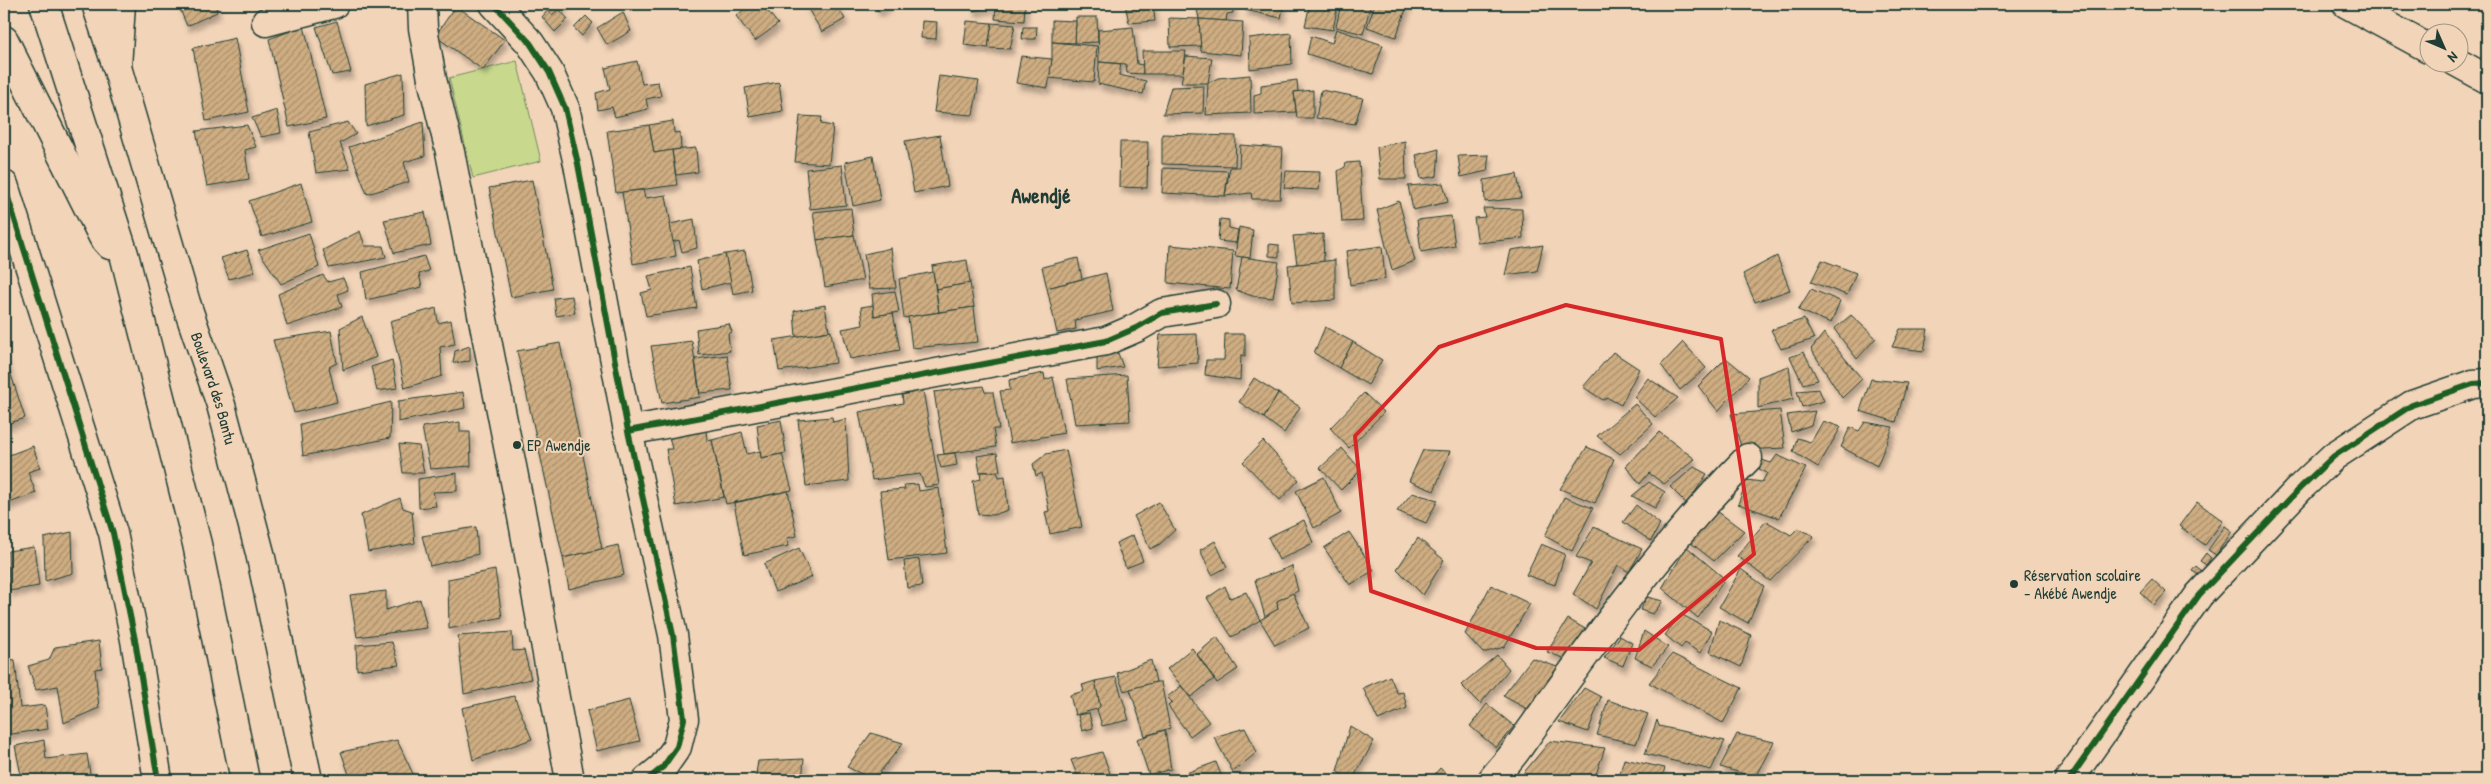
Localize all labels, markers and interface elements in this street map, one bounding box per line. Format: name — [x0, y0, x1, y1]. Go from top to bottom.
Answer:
north arrow — [2418, 22, 2468, 72]
text: N — [2444, 48, 2463, 67]
district label: Awendjé — [1011, 181, 1071, 210]
street label: Boulevard des Bantu — [186, 329, 242, 447]
place label: EP Awendje — [527, 434, 591, 456]
marker: EP Awendje — [511, 439, 523, 451]
place label: Réservation scolaire - Akébé Awendje — [2024, 564, 2142, 604]
marker: Réservation scolaire - Akébé Awendje — [2008, 578, 2020, 590]

